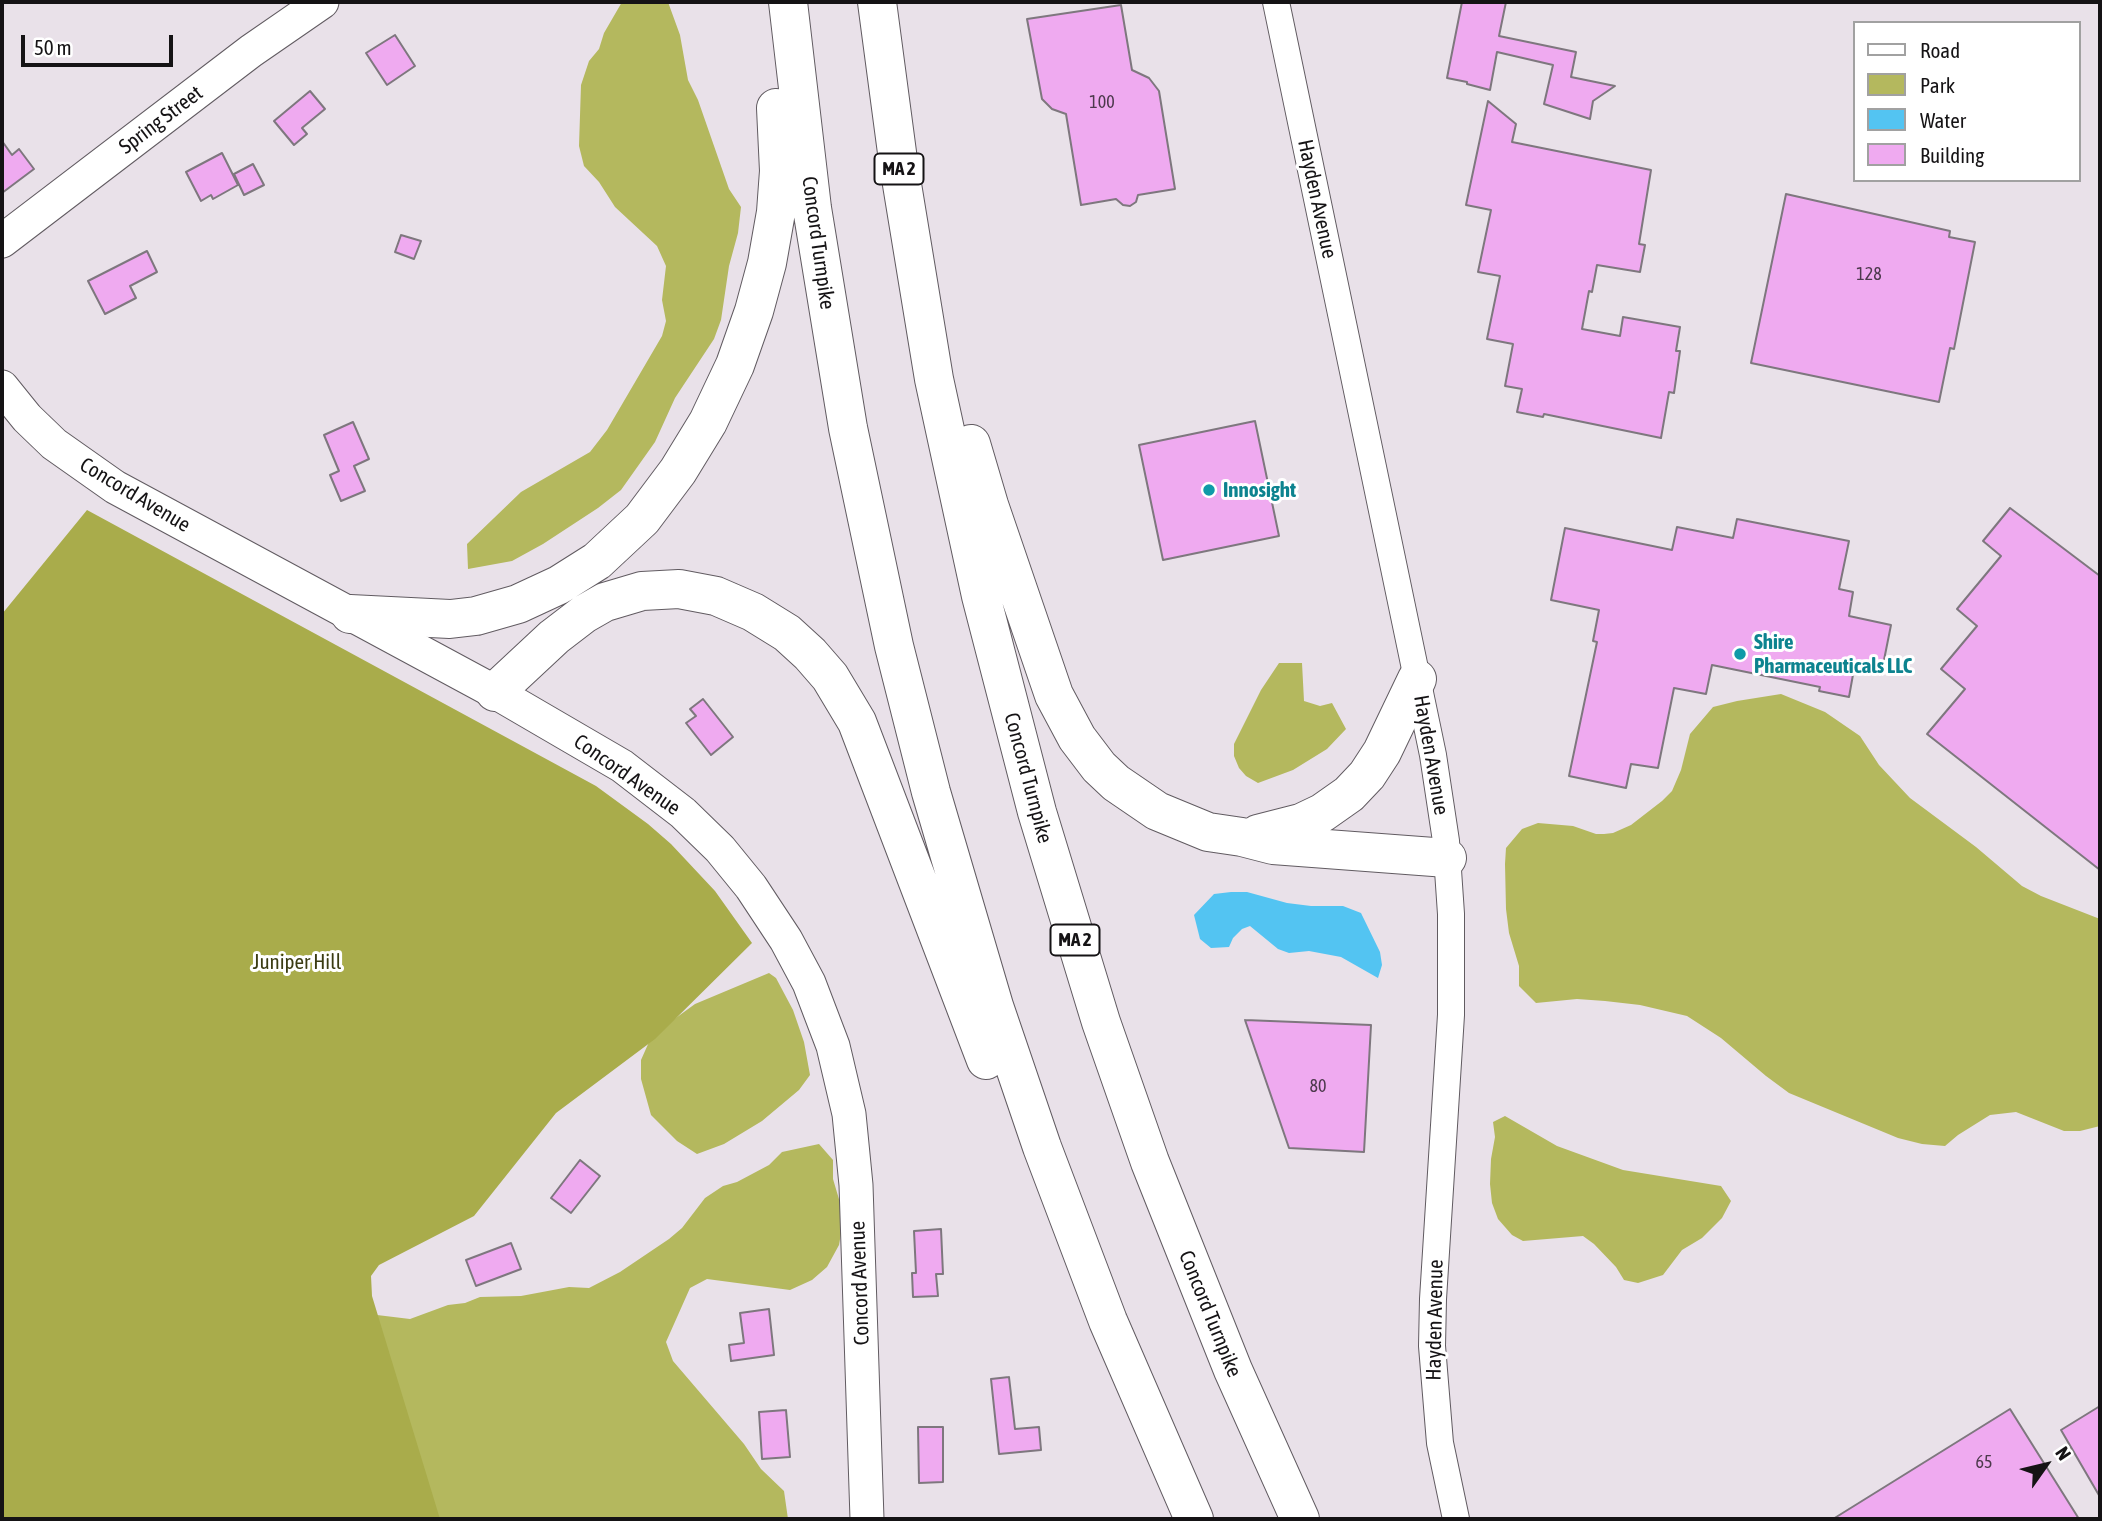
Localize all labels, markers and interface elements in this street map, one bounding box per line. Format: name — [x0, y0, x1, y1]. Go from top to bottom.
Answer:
scale bar — [24, 21, 177, 65]
legend — [1854, 21, 2081, 182]
text: 50 m — [34, 35, 72, 59]
text: Road — [1920, 38, 1960, 62]
text: Park — [1920, 73, 1955, 97]
street label: Spring Street — [114, 80, 208, 160]
house number: 100 — [1089, 91, 1115, 113]
text: Water — [1920, 108, 1966, 132]
street label: Hayden Avenue — [1292, 137, 1342, 261]
text: Building — [1920, 143, 1984, 167]
road number: MA 2 — [874, 154, 923, 184]
street label: Concord Turnpike — [796, 175, 840, 311]
house number: 128 — [1856, 263, 1882, 285]
street label: Concord Avenue — [75, 452, 195, 538]
place label: Innosight — [1223, 477, 1296, 503]
marker: Innosight — [1201, 482, 1217, 498]
place label: Shire Pharmaceuticals LLC — [1754, 629, 1912, 679]
marker: Shire Pharmaceuticals LLC — [1732, 646, 1748, 662]
street label: Hayden Avenue — [1408, 693, 1454, 817]
street label: Concord Turnpike — [998, 710, 1058, 846]
street label: Concord Avenue — [569, 729, 685, 821]
road number: MA 2 — [1050, 924, 1100, 956]
park label: Juniper Hill — [253, 949, 341, 975]
house number: 80 — [1310, 1075, 1326, 1097]
street label: Concord Avenue — [845, 1220, 875, 1346]
street label: Concord Turnpike — [1173, 1247, 1247, 1381]
street label: Hayden Avenue — [1421, 1259, 1449, 1381]
north arrow — [2011, 1430, 2081, 1500]
text: N — [2051, 1442, 2076, 1464]
house number: 65 — [1976, 1451, 1992, 1473]

